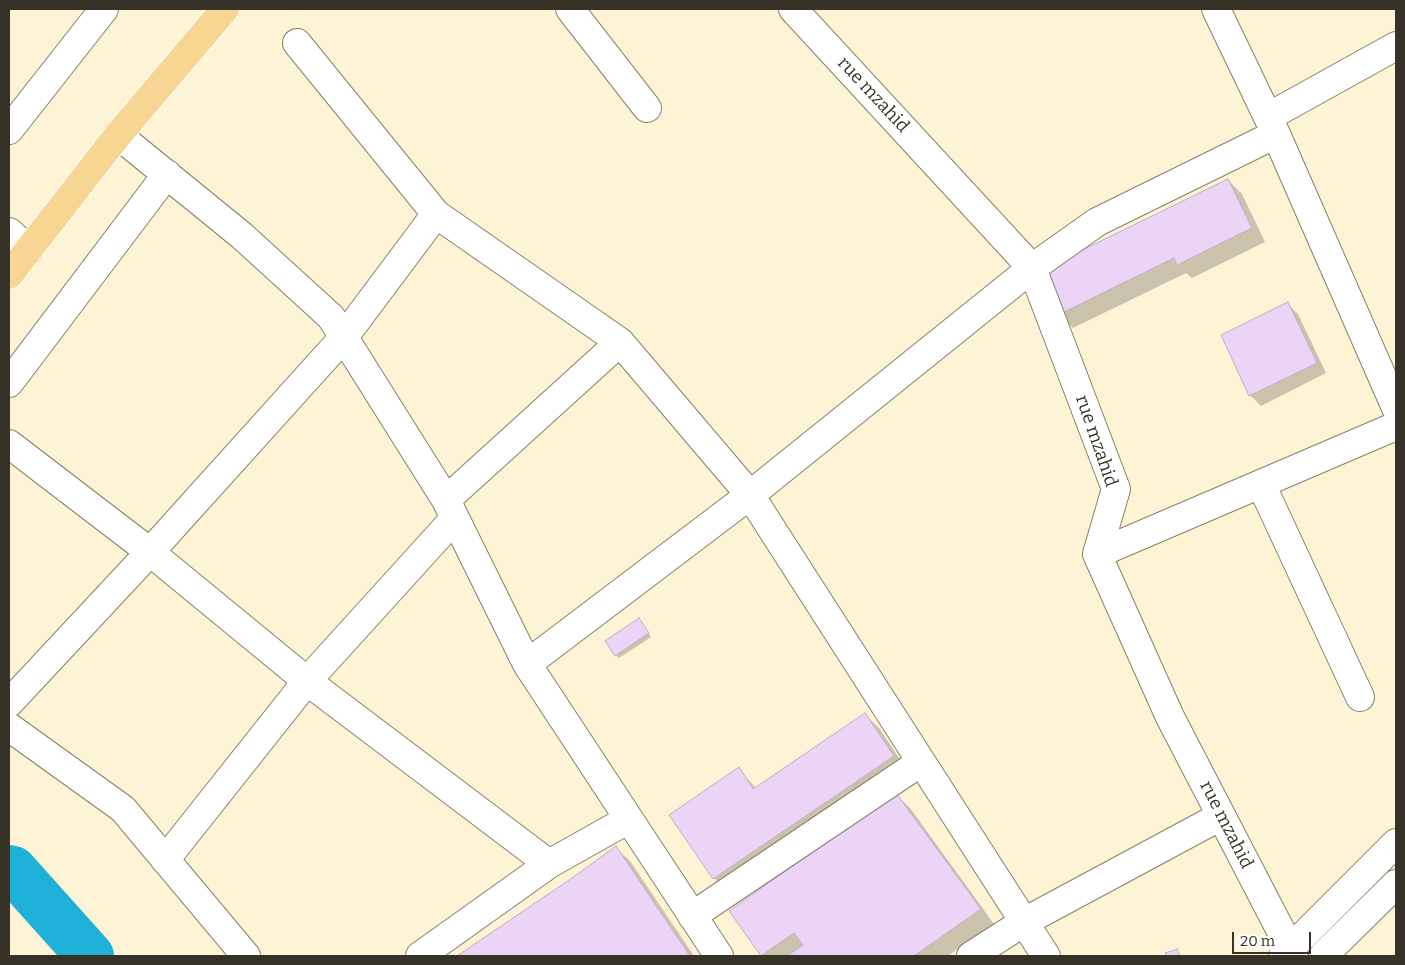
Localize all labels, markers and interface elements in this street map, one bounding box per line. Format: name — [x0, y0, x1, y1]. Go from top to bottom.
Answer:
street label: rue mzahid — [833, 53, 913, 137]
street label: rue mzahid — [1070, 392, 1122, 490]
street label: rue mzahid — [1195, 778, 1257, 872]
scale bar — [1235, 922, 1314, 954]
text: 20 m — [1240, 932, 1275, 950]

